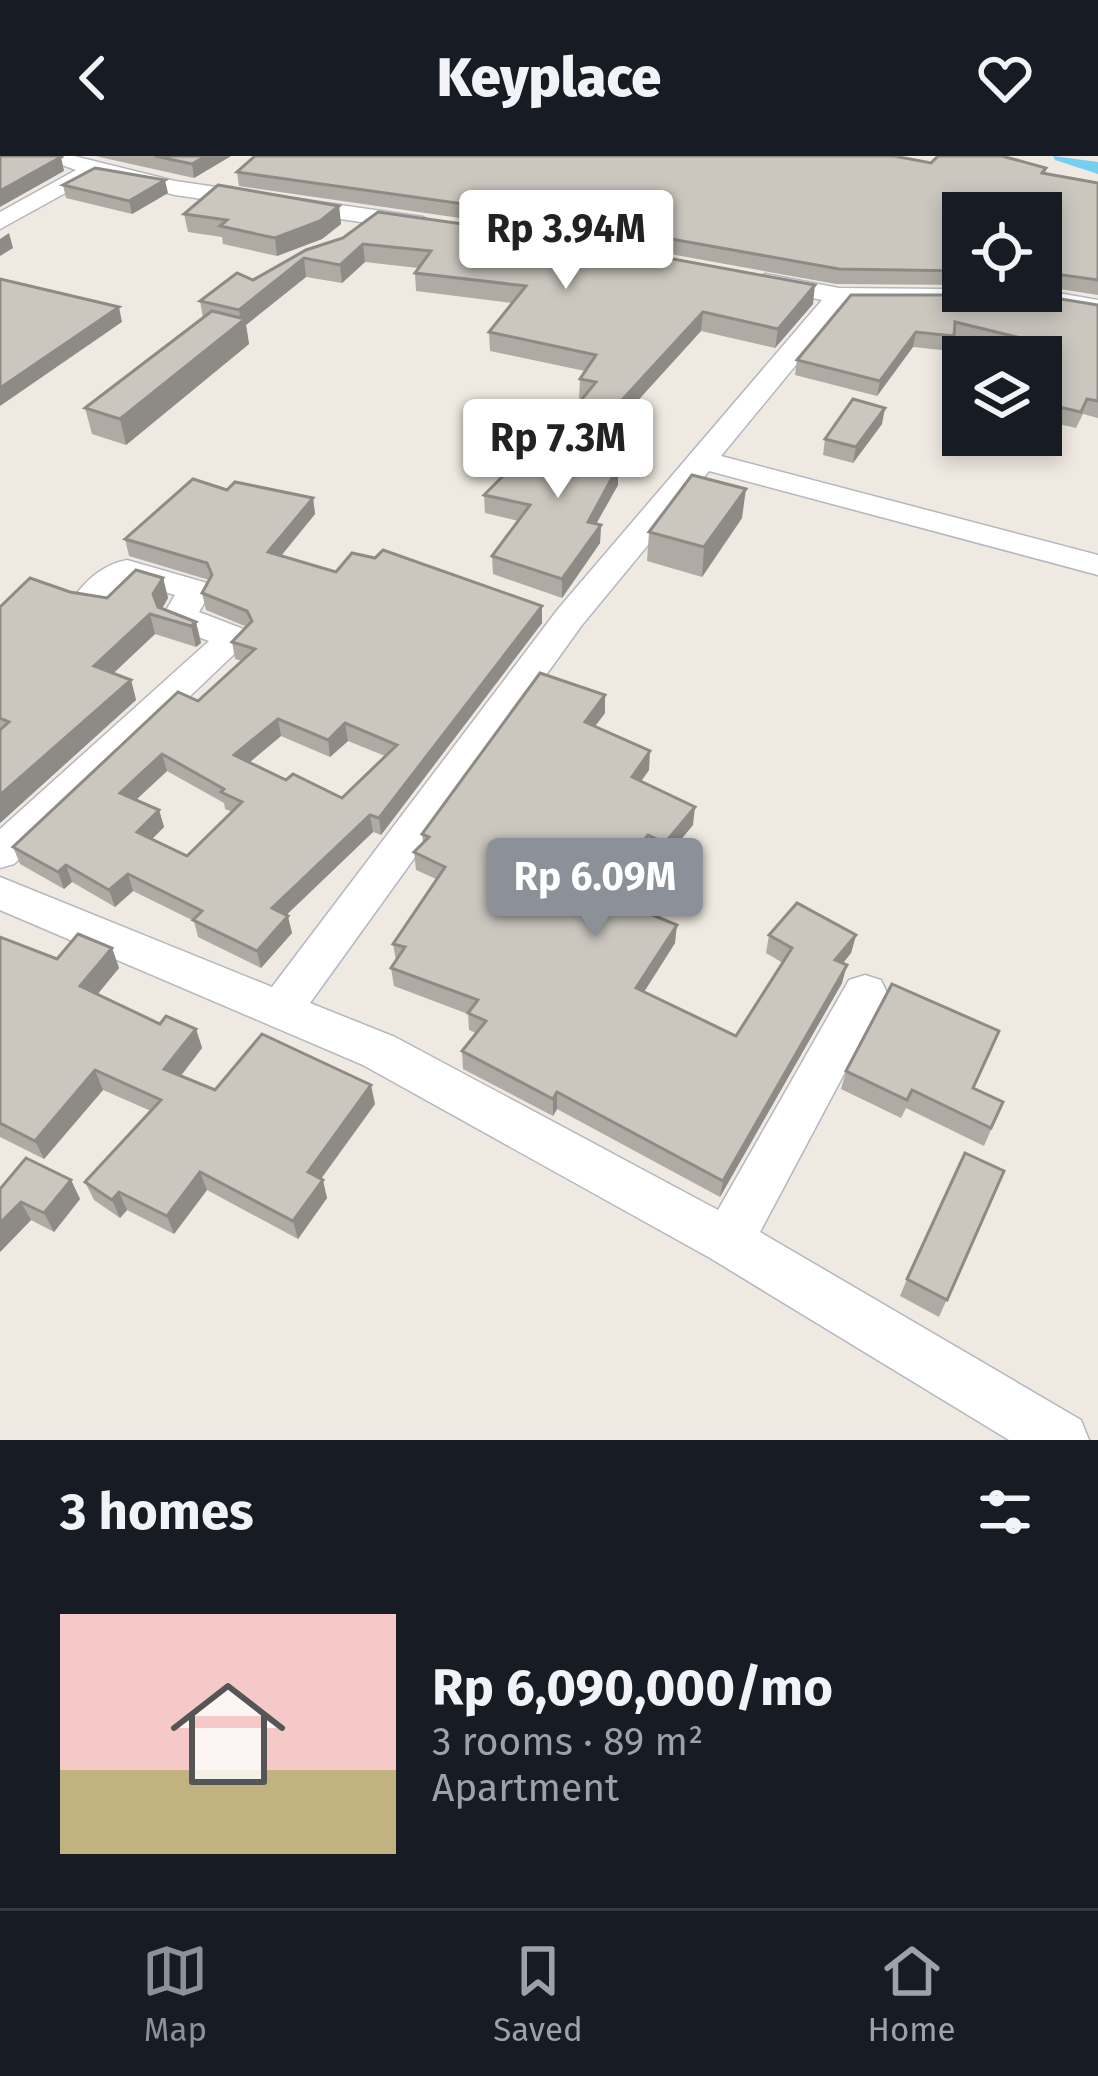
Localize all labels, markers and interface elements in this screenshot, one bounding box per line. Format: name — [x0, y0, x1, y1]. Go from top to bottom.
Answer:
icon: back — [60, 45, 126, 111]
icon: heart — [972, 45, 1038, 111]
text: Keyplace — [437, 46, 661, 110]
pin: Rp 3.94M — [442, 190, 690, 292]
map controls — [942, 192, 1062, 456]
button: locate — [942, 192, 1062, 312]
text: Rp 3.94M — [486, 206, 646, 252]
button: layers — [942, 336, 1062, 456]
pin: Rp 7.3M — [447, 399, 669, 501]
text: Rp 7.3M — [490, 415, 626, 461]
pin: Rp 6.09M — [471, 838, 719, 940]
text: Rp 6.09M — [514, 854, 676, 900]
icon: filters — [972, 1479, 1038, 1545]
text: 3 homes — [60, 1481, 254, 1543]
text: Rp 6,090,000/mo — [432, 1657, 833, 1719]
icon: home — [156, 1662, 300, 1806]
text: 3 rooms · 89 m² — [432, 1719, 703, 1765]
text: Apartment — [432, 1765, 619, 1811]
tab: Map — [142, 1938, 208, 2050]
tab: Saved — [493, 1938, 583, 2050]
tab: Home — [868, 1938, 956, 2050]

